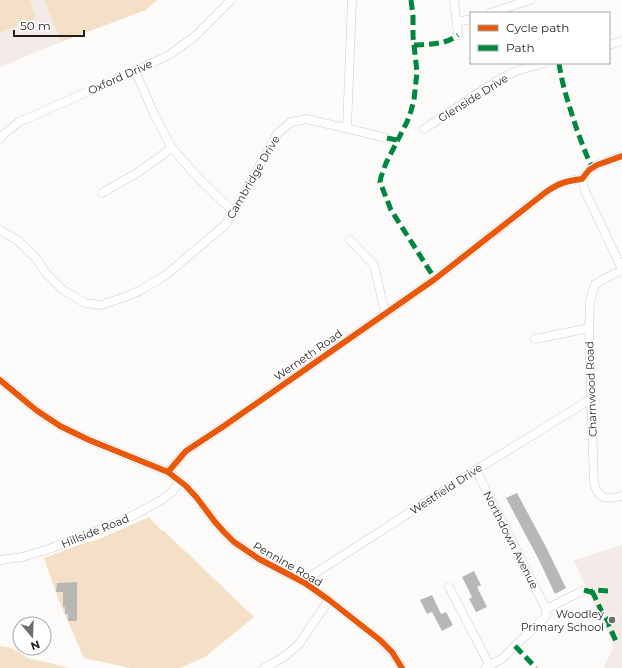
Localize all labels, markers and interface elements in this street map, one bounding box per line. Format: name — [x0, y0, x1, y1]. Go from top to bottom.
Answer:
scale bar — [14, 12, 84, 38]
legend — [470, 12, 610, 64]
text: 50 m — [20, 18, 51, 33]
text: Cycle path — [506, 20, 569, 35]
text: Path — [506, 40, 535, 55]
street label: Oxford Drive — [86, 56, 155, 97]
street label: Glenside Drive — [436, 71, 511, 125]
street label: Cambridge Drive — [223, 133, 283, 221]
street label: Werneth Road — [271, 326, 345, 384]
street label: Charnwood Road — [582, 341, 600, 437]
street label: Westfield Drive — [407, 460, 485, 518]
street label: Northdown Avenue — [480, 489, 542, 592]
street label: Hillside Road — [59, 511, 131, 551]
street label: Pennine Road — [251, 538, 325, 590]
place label: Woodley Primary School — [521, 607, 604, 634]
marker: Woodley Primary School — [607, 615, 617, 625]
north arrow — [12, 616, 52, 656]
text: N — [29, 637, 42, 654]

